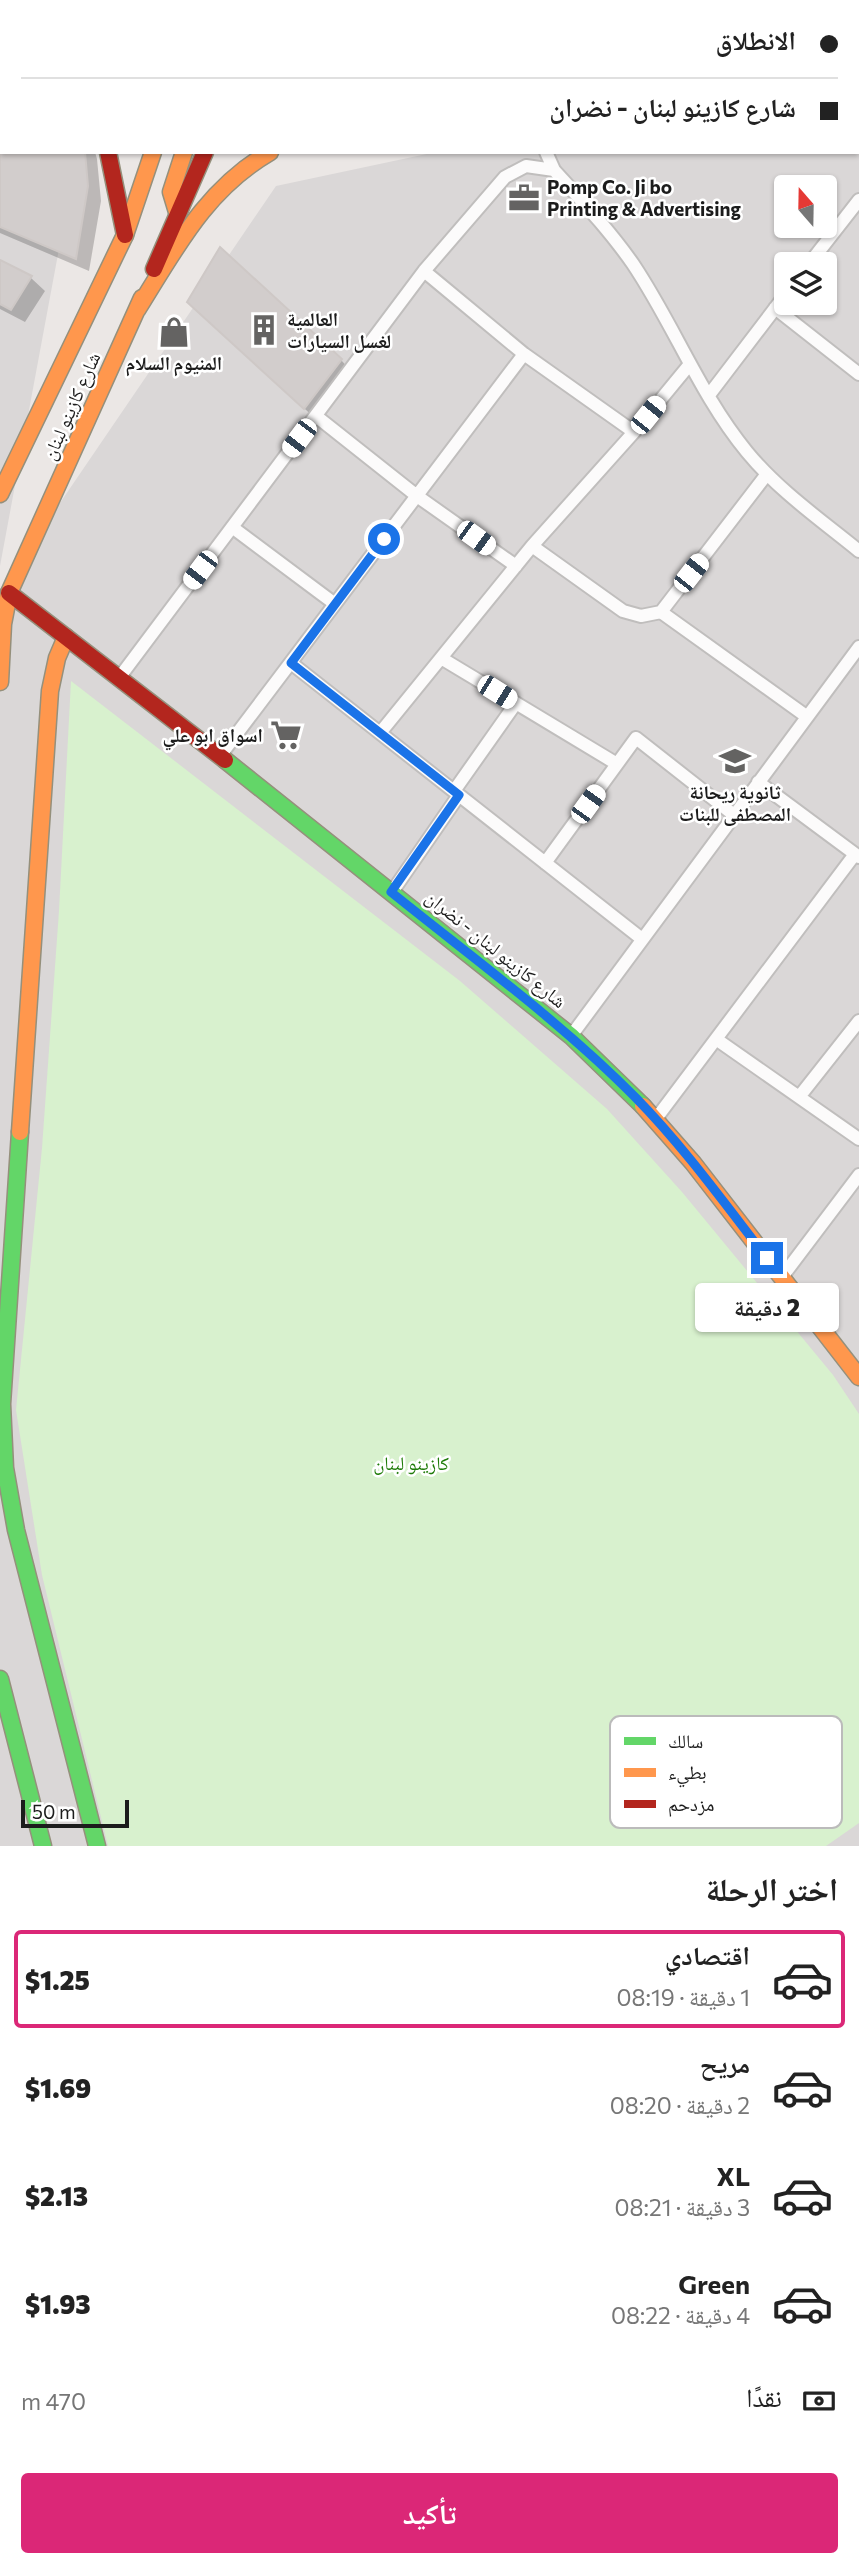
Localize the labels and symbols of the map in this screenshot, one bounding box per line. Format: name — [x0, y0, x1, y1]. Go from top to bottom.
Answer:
place label: Pomp Co. Ji bo Printing & Advertising — [547, 175, 741, 220]
north arrow — [774, 175, 836, 238]
office icon: Pomp Co. Ji bo Printing & Advertising — [507, 181, 541, 215]
place label: العالمية لغسل السيارات — [287, 307, 391, 353]
building icon: العالمية لغسل السيارات — [247, 313, 281, 347]
shop icon: المنيوم السلام — [157, 315, 191, 349]
street label: شارع كازينو لبنان — [37, 348, 105, 464]
place label: المنيوم السلام — [126, 351, 222, 377]
car — [627, 392, 670, 438]
car — [278, 415, 321, 461]
car — [453, 517, 500, 559]
route start — [368, 523, 400, 555]
car — [179, 547, 222, 593]
car — [670, 550, 713, 596]
car — [474, 672, 521, 712]
supermarket icon: اسواق ابو علي — [269, 718, 303, 752]
place label: اسواق ابو علي — [163, 723, 263, 751]
school or university icon: ثانوية ريحانة المصطفى للبنات — [718, 744, 752, 778]
place label: ثانوية ريحانة المصطفى للبنات — [679, 780, 791, 826]
car — [568, 781, 609, 827]
street label: شارع كازينو لبنان - نضران — [421, 885, 571, 1013]
route end — [751, 1242, 783, 1274]
callout: 2 دقيقة — [695, 1282, 839, 1332]
park label: كازينو لبنان — [373, 1451, 449, 1475]
legend — [610, 1716, 842, 1828]
text: سالك — [668, 1729, 703, 1752]
text: بطيء — [668, 1760, 707, 1788]
text: مزدحم — [668, 1792, 714, 1817]
scale bar — [21, 1797, 130, 1829]

